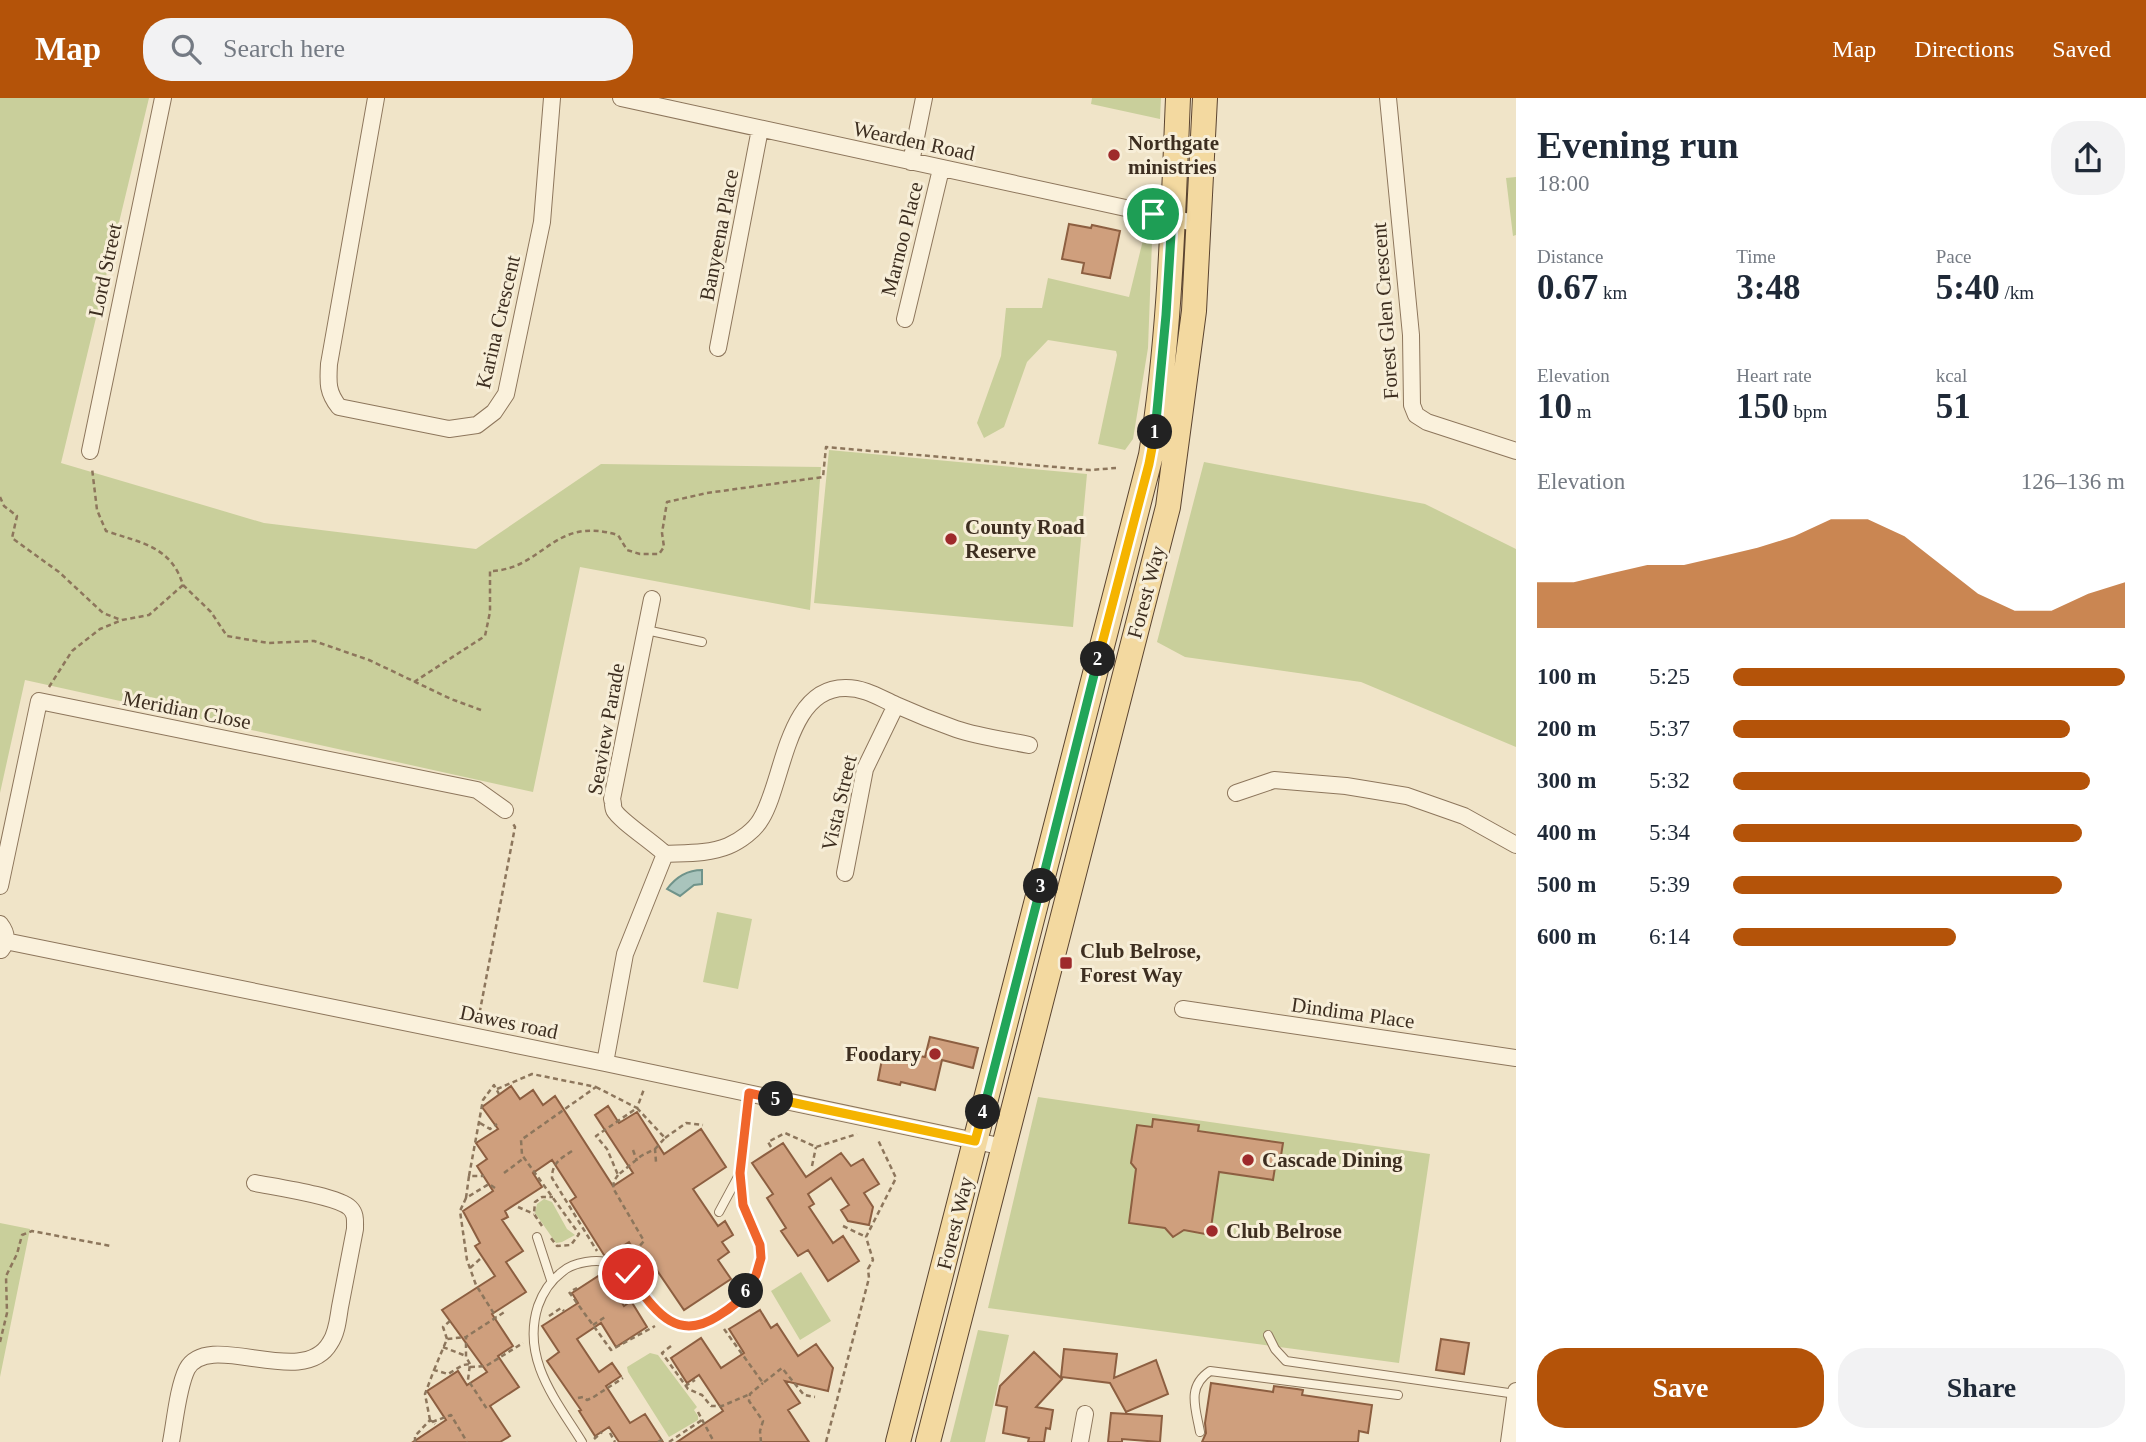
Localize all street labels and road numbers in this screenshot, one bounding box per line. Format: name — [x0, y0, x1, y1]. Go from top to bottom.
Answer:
street label: Wearden Road — [851, 116, 977, 166]
street label: Banyeena Place — [694, 167, 744, 303]
street label: Marnoo Place — [876, 179, 928, 299]
street label: Lord Street — [83, 221, 127, 319]
street label: Forest Glen Crescent — [1367, 222, 1403, 400]
street label: Karina Crescent — [471, 253, 525, 391]
street label: Forest Way — [1122, 542, 1170, 641]
street label: Seaview Parade — [583, 661, 629, 797]
street label: Meridian Close — [121, 686, 253, 734]
street label: Vista Street — [816, 753, 862, 853]
street label: Dindima Place — [1290, 992, 1416, 1034]
street label: Dawes road — [458, 1000, 561, 1044]
street label: Forest Way — [932, 1173, 978, 1272]

